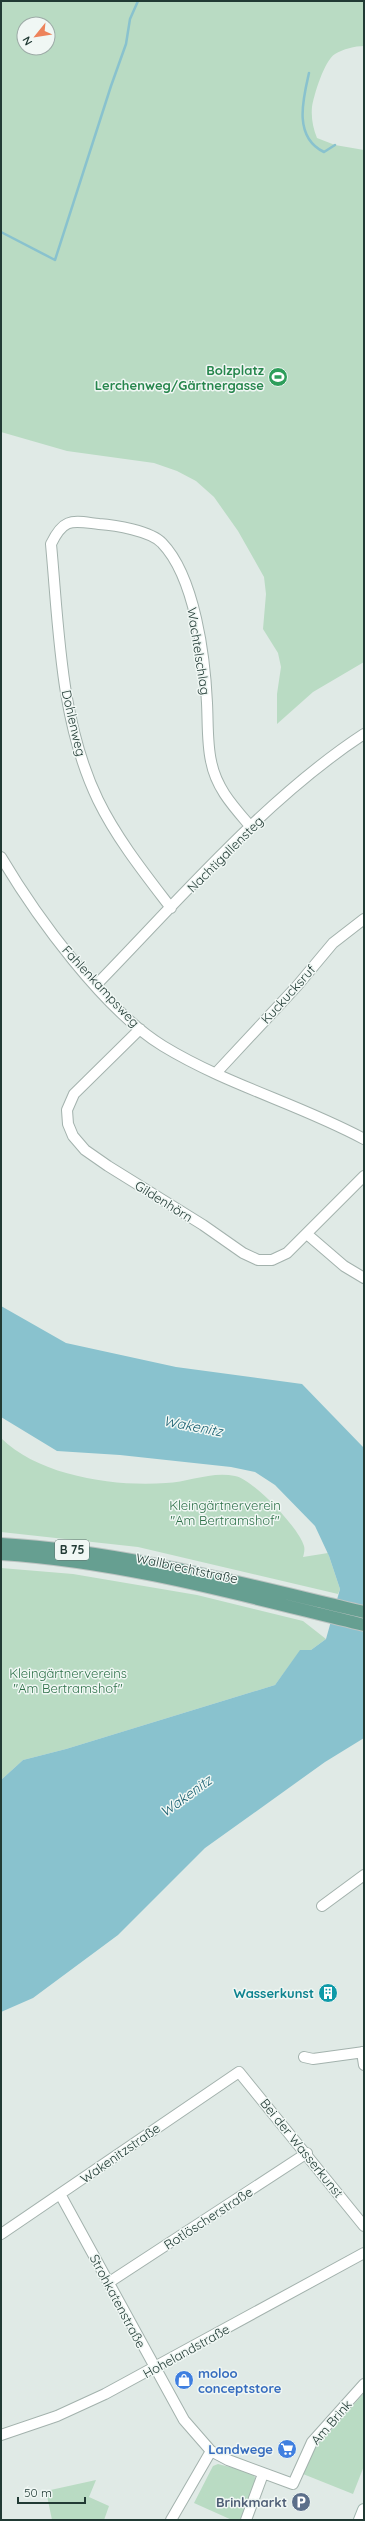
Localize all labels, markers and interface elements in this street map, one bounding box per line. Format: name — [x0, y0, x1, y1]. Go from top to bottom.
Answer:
north arrow — [16, 16, 56, 56]
text: N — [19, 34, 35, 48]
place label: Bolzplatz Lerchenweg/Gärtnergasse — [95, 362, 264, 393]
sports icon: Bolzplatz Lerchenweg/Gärtnergasse — [267, 366, 289, 388]
street label: Wachtelschlag — [184, 606, 214, 696]
street label: Dohlenweg — [59, 688, 89, 758]
street label: Nachtigallensteg — [184, 813, 266, 895]
street label: Fahlenkampsweg — [59, 942, 143, 1030]
street label: Kuckucksruf — [257, 961, 319, 1027]
street label: Gildenhörn — [132, 1177, 196, 1225]
water label: Wakenitz — [162, 1411, 225, 1441]
park label: Kleingärtnerverein "Am Bertramshof" — [169, 1497, 281, 1528]
road number: B 75 — [55, 1540, 89, 1560]
street label: Wallbrechtstraße — [135, 1549, 239, 1587]
park label: Kleingärtnervereins "Am Bertramshof" — [9, 1665, 127, 1696]
water label: Wakenitz — [157, 1770, 216, 1821]
building icon: Wasserkunst — [317, 1982, 339, 2004]
place label: Wasserkunst — [234, 1985, 314, 2001]
street label: Bei der Wasserkunst — [257, 2095, 347, 2201]
street label: Wakenitzstraße — [77, 2120, 163, 2186]
street label: Rotlöscherstraße — [161, 2183, 255, 2253]
street label: Strohkatenstraße — [86, 2251, 150, 2351]
street label: Hohelandstraße — [140, 2321, 232, 2381]
place label: moloo conceptstore — [198, 2365, 282, 2396]
shop icon: moloo conceptstore — [173, 2369, 195, 2391]
street label: Am Brink — [307, 2396, 355, 2448]
supermarket icon: Landwege — [276, 2438, 298, 2460]
place label: Landwege — [208, 2441, 273, 2457]
scale bar — [18, 2479, 85, 2505]
text: 50 m — [24, 2485, 52, 2500]
parking icon: Brinkmarkt — [290, 2491, 312, 2513]
place label: Brinkmarkt — [216, 2494, 287, 2510]

